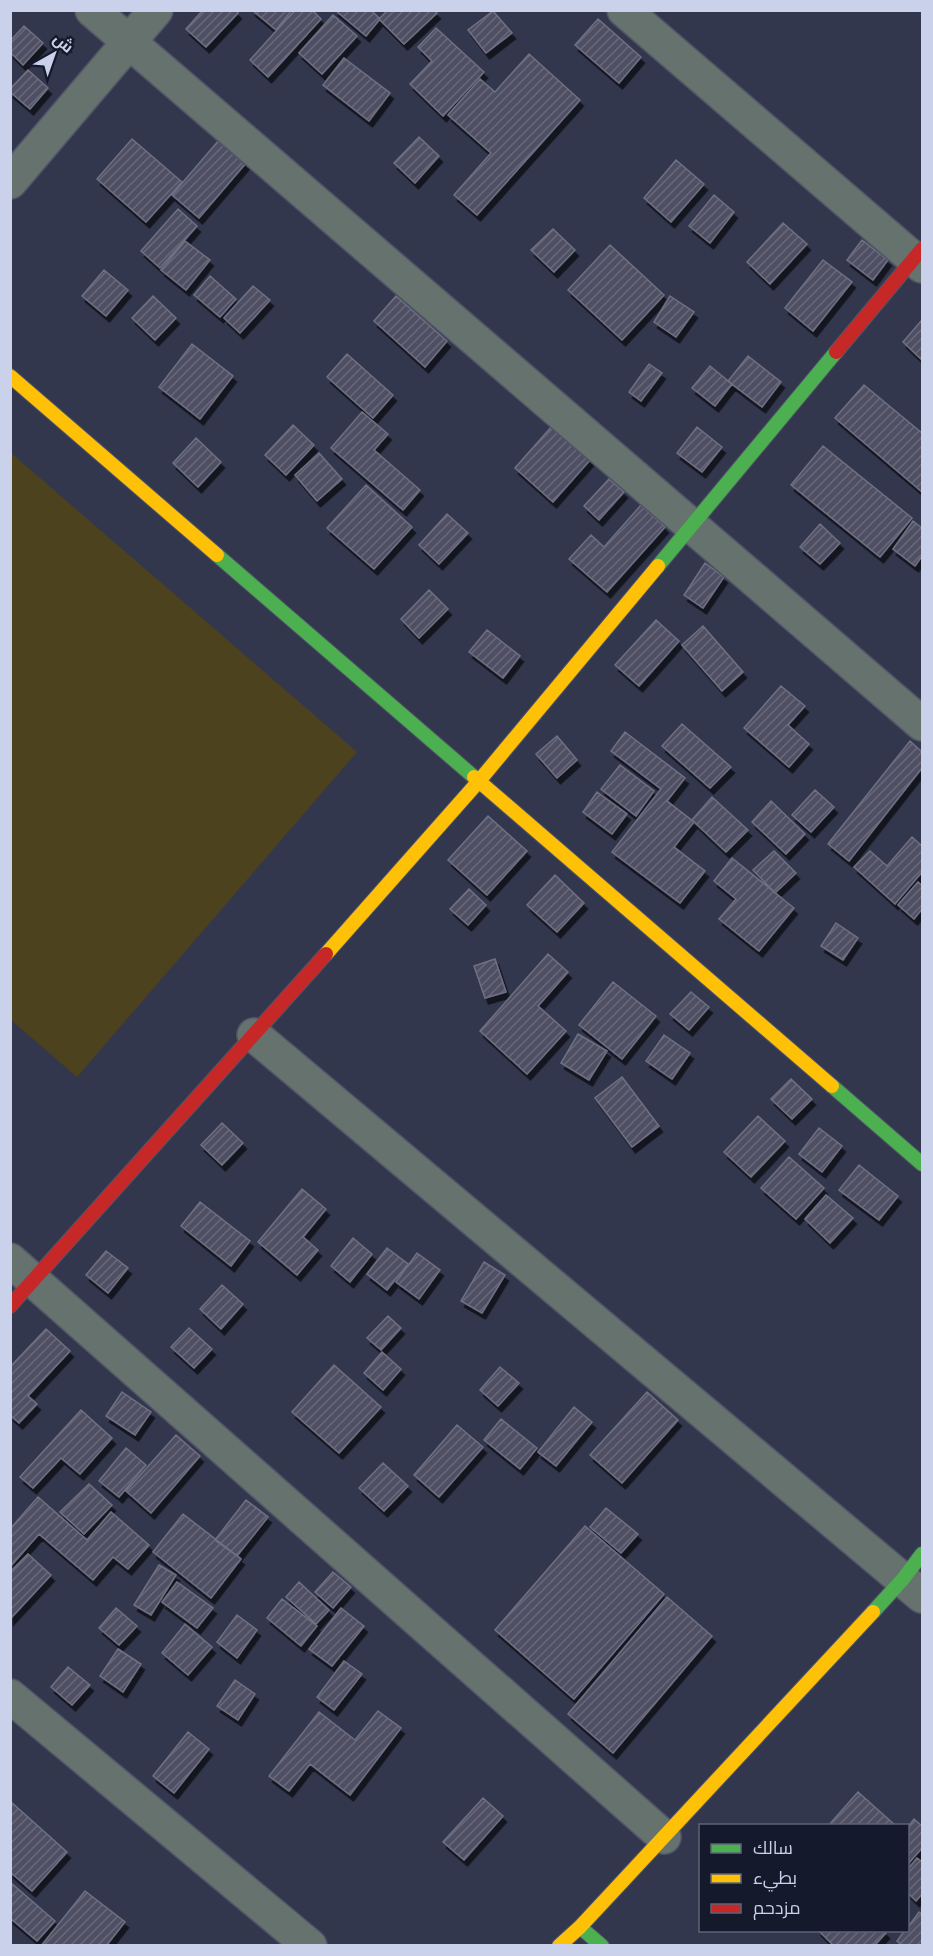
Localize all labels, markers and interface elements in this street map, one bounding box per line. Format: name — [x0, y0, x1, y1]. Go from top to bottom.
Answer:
north arrow — [24, 24, 84, 84]
text: ش — [49, 28, 78, 57]
legend — [699, 1824, 909, 1932]
text: سالك — [753, 1836, 793, 1858]
text: بطيء — [753, 1866, 797, 1892]
text: مزدحم — [753, 1896, 801, 1920]

